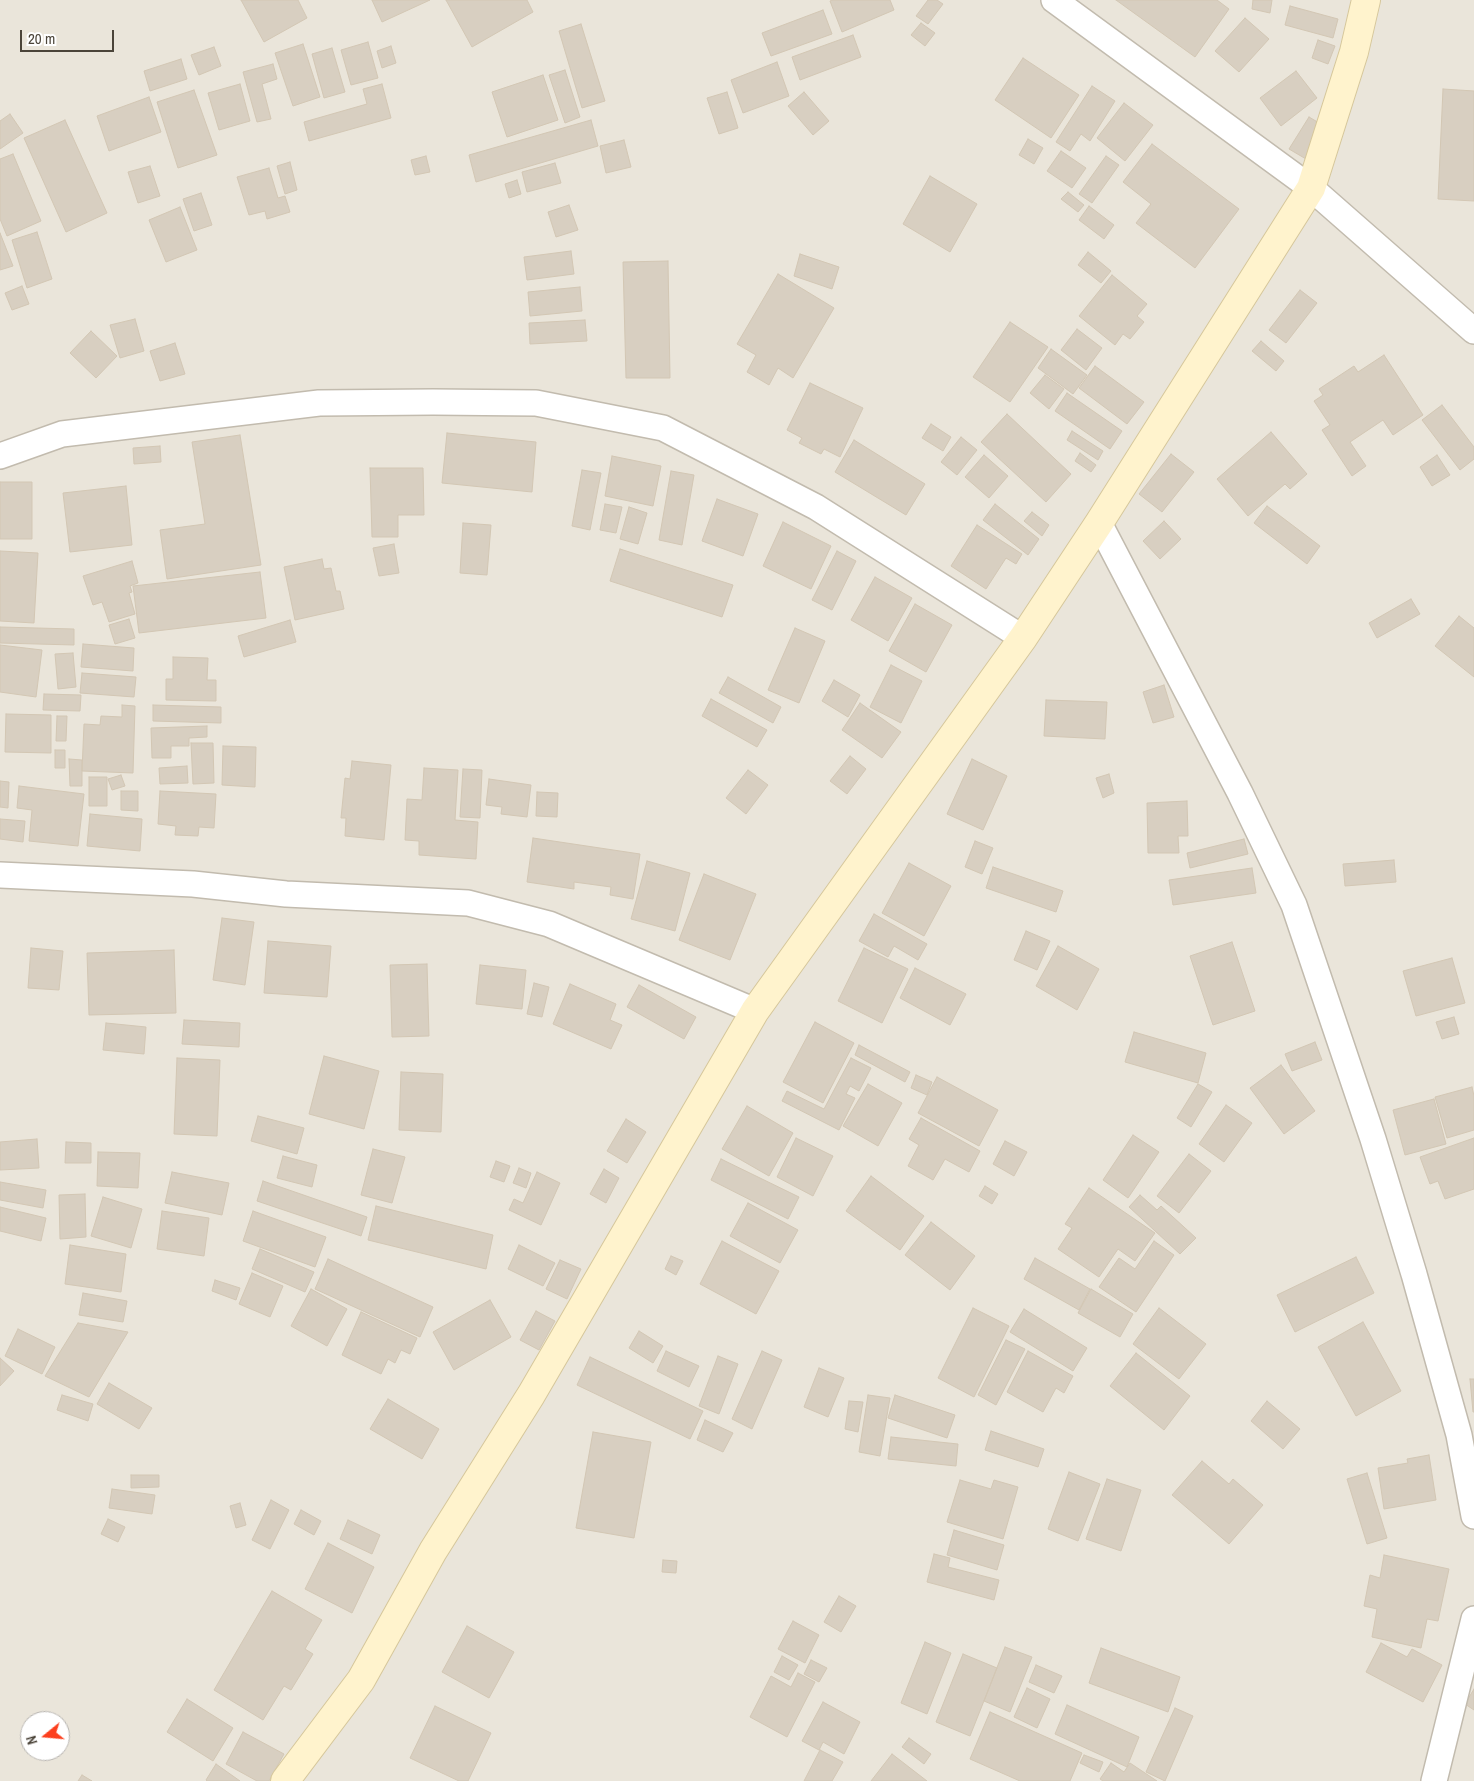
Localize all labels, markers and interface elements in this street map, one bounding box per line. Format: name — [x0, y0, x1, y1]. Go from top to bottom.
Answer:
scale bar — [22, 20, 116, 52]
text: 20 m — [28, 28, 55, 49]
north arrow — [20, 1711, 70, 1761]
text: N — [22, 1734, 41, 1747]

